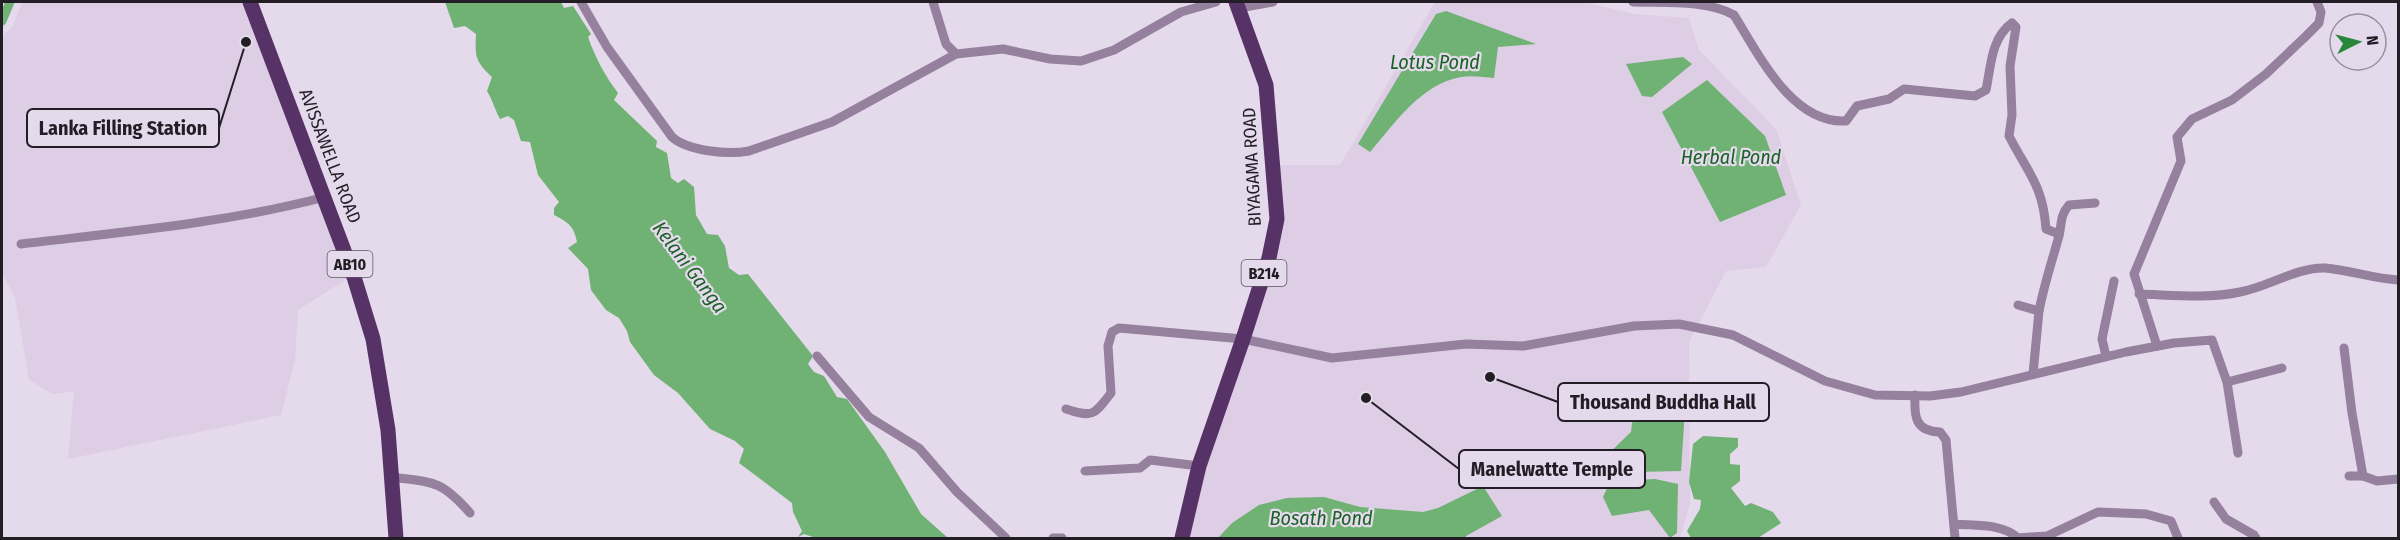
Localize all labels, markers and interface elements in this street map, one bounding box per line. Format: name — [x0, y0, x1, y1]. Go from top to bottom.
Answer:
north arrow — [2328, 12, 2388, 72]
text: N — [2362, 35, 2382, 46]
water label: Lotus Pond — [1390, 50, 1480, 74]
street label: AVISSAWELLA ROAD — [294, 86, 366, 226]
street label: BIYAGAMA ROAD — [1238, 107, 1266, 227]
callout: Lanka Filling Station — [27, 109, 219, 147]
text: Lanka Filling Station — [39, 116, 207, 140]
water label: Herbal Pond — [1681, 145, 1782, 169]
water label: Kelani Ganga — [648, 216, 732, 318]
road number: AB10 — [328, 251, 372, 277]
road number: B214 — [1242, 260, 1286, 286]
callout: Thousand Buddha Hall — [1558, 383, 1769, 421]
text: Thousand Buddha Hall — [1570, 390, 1757, 414]
callout: Manelwatte Temple — [1459, 450, 1645, 488]
text: Manelwatte Temple — [1471, 457, 1633, 481]
water label: Bosath Pond — [1269, 506, 1373, 530]

